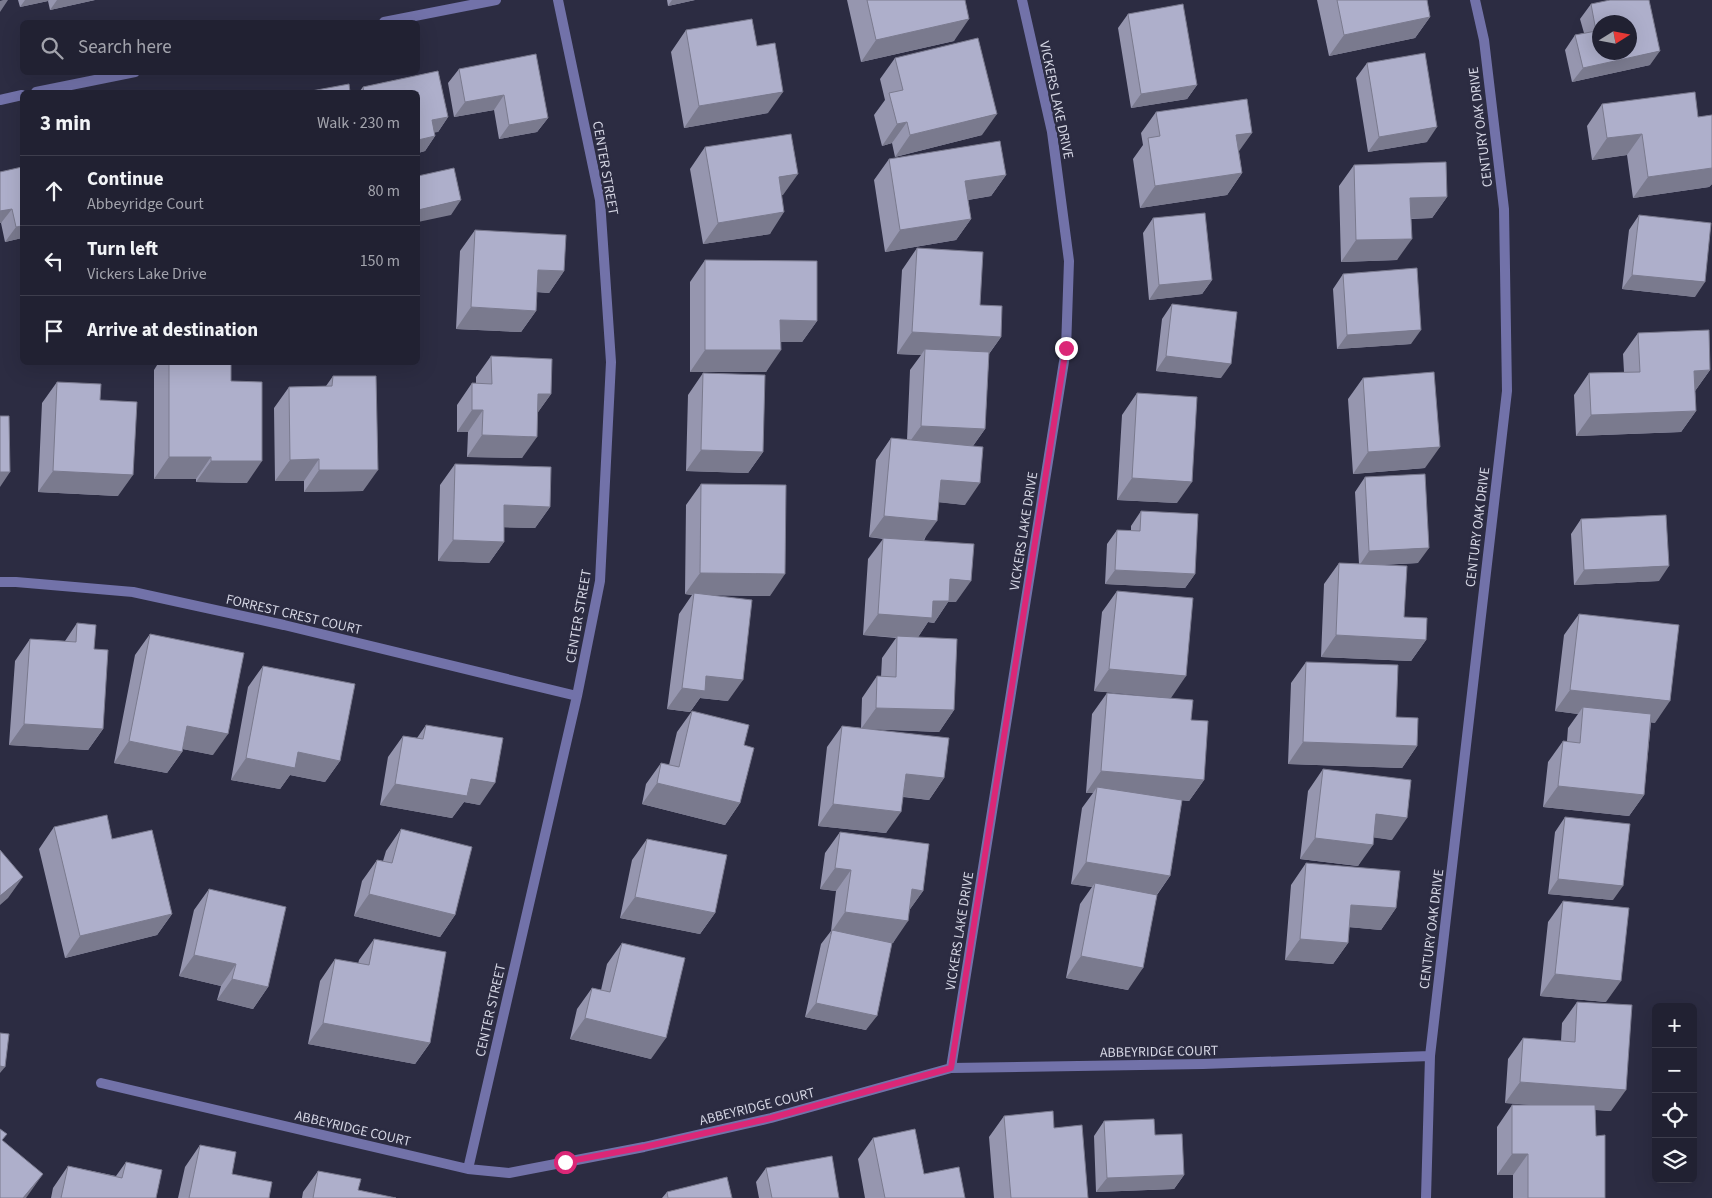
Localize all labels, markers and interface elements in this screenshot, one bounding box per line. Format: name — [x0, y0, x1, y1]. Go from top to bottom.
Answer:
north arrow — [1592, 15, 1637, 60]
search box — [20, 20, 420, 75]
icon: search — [38, 34, 66, 62]
text: Search here — [78, 34, 172, 61]
street label: VICKERS LAKE DRIVE — [1034, 39, 1078, 161]
street label: CENTURY OAK DRIVE — [1464, 66, 1498, 188]
text: 3 min — [40, 108, 91, 138]
text: Walk · 230 m — [317, 112, 400, 134]
street label: CENTER STREET — [587, 120, 623, 217]
text: Continue — [87, 166, 164, 193]
icon: ahead — [40, 177, 68, 205]
text: 80 m — [368, 180, 400, 202]
text: Abbeyridge Court — [87, 193, 204, 215]
text: Turn left — [87, 236, 158, 263]
icon: left — [40, 247, 68, 275]
text: 150 m — [360, 250, 400, 272]
text: Vickers Lake Drive — [87, 263, 207, 285]
icon: arrive — [40, 317, 68, 345]
text: Arrive at destination — [87, 317, 258, 344]
route end — [1055, 337, 1078, 360]
street label: CENTURY OAK DRIVE — [1461, 466, 1495, 588]
street label: VICKERS LAKE DRIVE — [1005, 470, 1043, 592]
street label: CENTER STREET — [561, 567, 597, 665]
street label: FORREST CREST COURT — [224, 590, 364, 640]
street label: CENTURY OAK DRIVE — [1415, 868, 1449, 990]
street label: VICKERS LAKE DRIVE — [941, 870, 979, 992]
street label: CENTER STREET — [471, 961, 512, 1059]
map controls — [1652, 1003, 1697, 1183]
button: + — [1652, 1003, 1697, 1048]
street label: ABBEYRIDGE COURT — [1100, 1041, 1219, 1063]
button: − — [1652, 1048, 1697, 1093]
street label: ABBEYRIDGE COURT — [697, 1083, 818, 1131]
button: locate — [1652, 1093, 1697, 1138]
street label: ABBEYRIDGE COURT — [293, 1106, 413, 1152]
button: layers — [1652, 1138, 1697, 1183]
route start — [554, 1151, 577, 1174]

